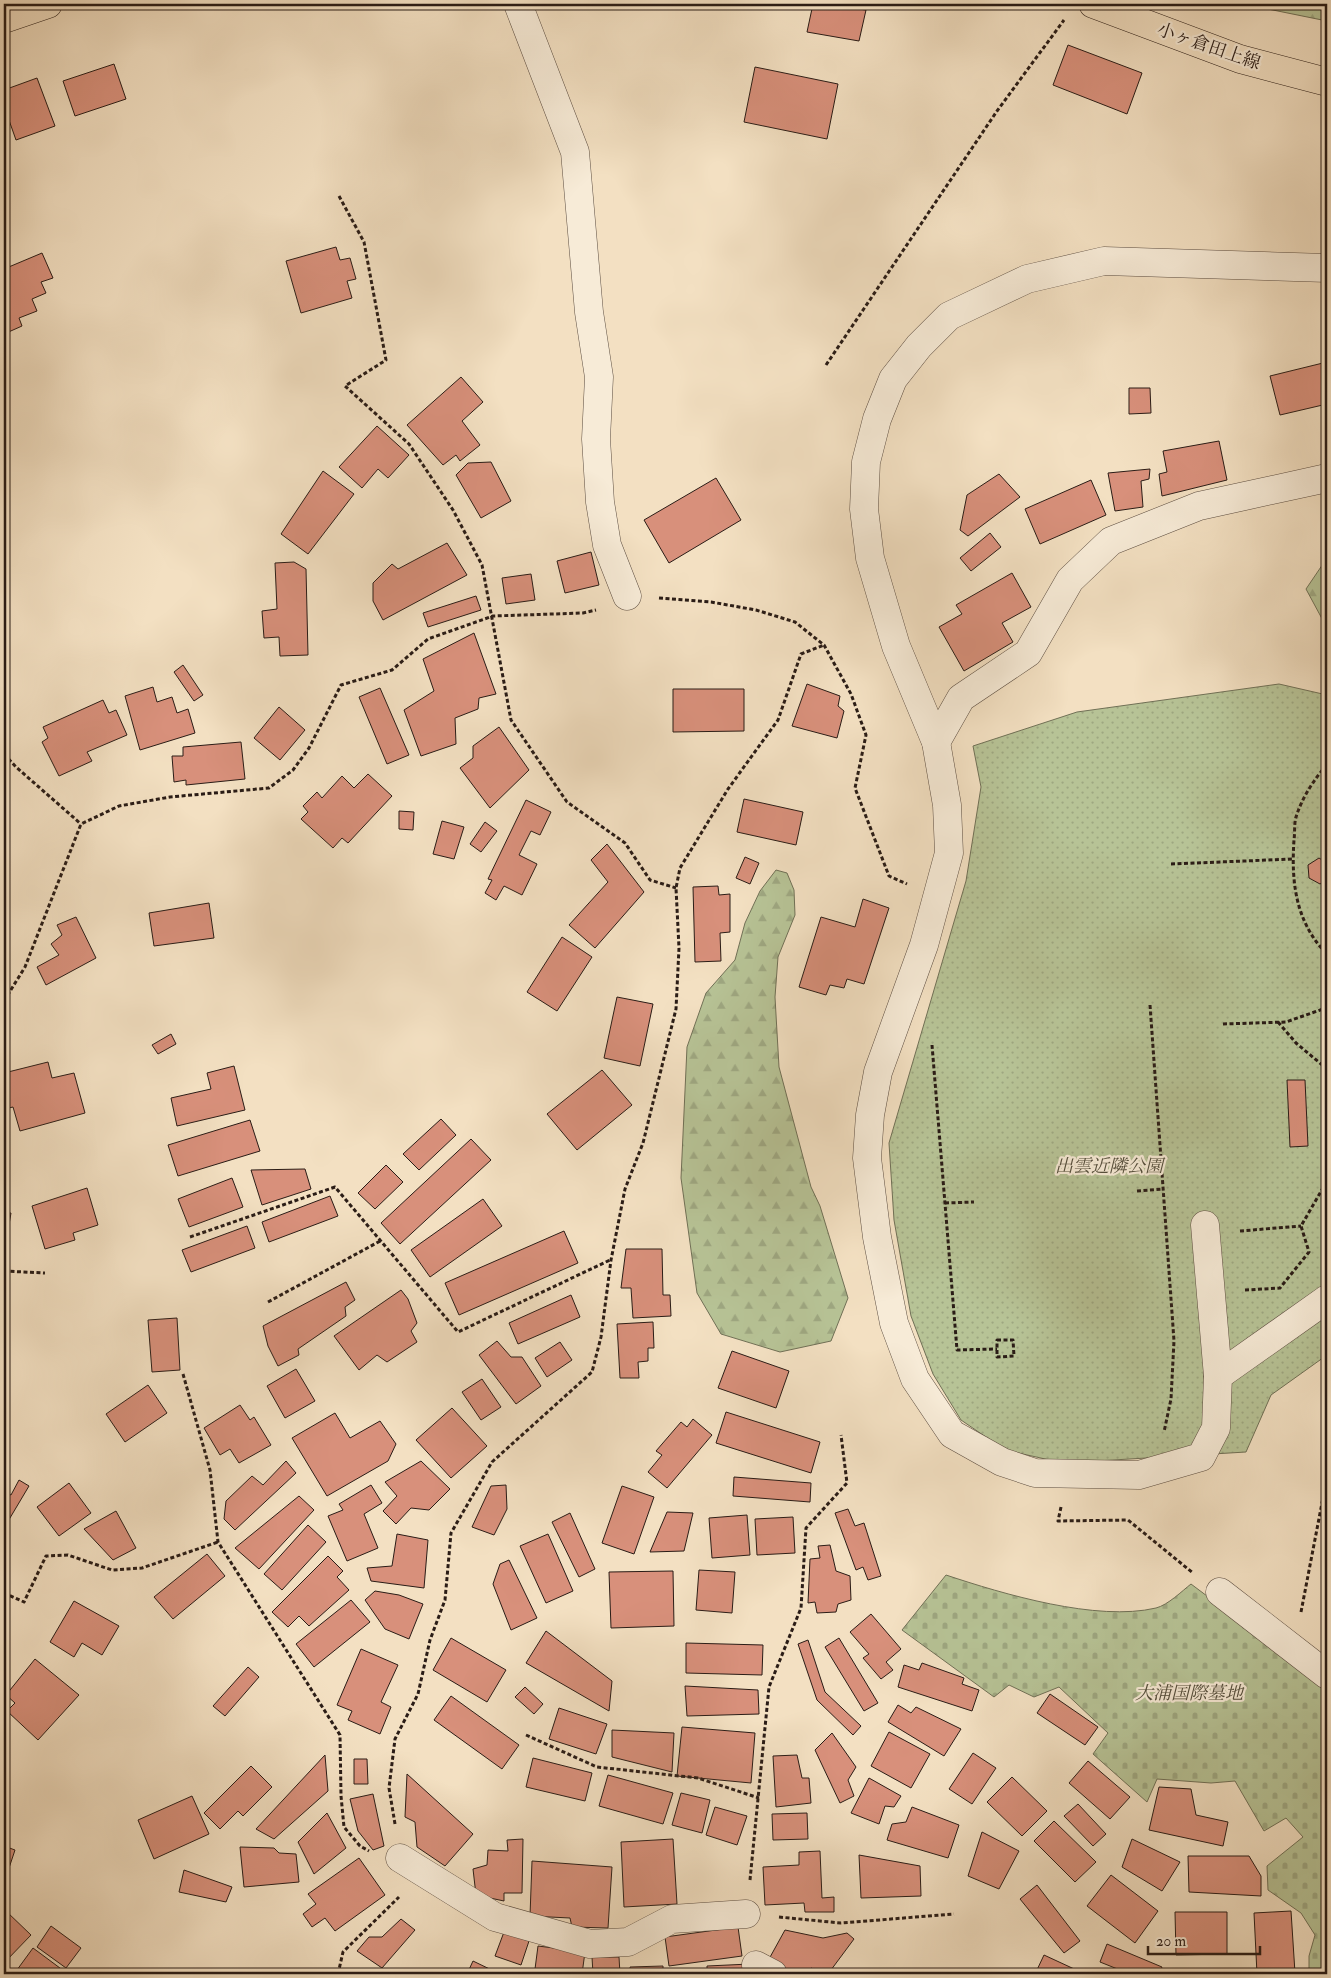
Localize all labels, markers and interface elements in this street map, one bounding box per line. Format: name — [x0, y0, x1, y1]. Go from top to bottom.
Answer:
street label: 小ヶ倉田上線 — [1154, 18, 1264, 75]
park label: 出雲近隣公園 — [1055, 1155, 1166, 1178]
park label: 大浦国際墓地 — [1135, 1682, 1245, 1705]
scale bar — [1148, 1923, 1261, 1955]
text: 20 m — [1156, 1932, 1186, 1951]

